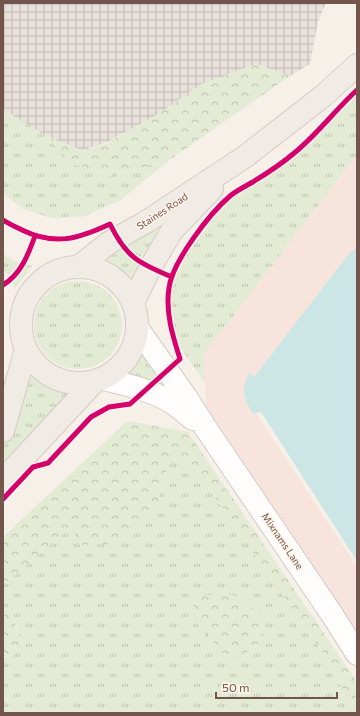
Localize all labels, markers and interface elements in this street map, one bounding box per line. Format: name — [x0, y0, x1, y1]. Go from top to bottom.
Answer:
street label: Staines Road — [134, 190, 190, 232]
street label: Mixnams Lane — [260, 510, 306, 572]
scale bar — [216, 674, 337, 700]
text: 50 m — [222, 680, 250, 694]

